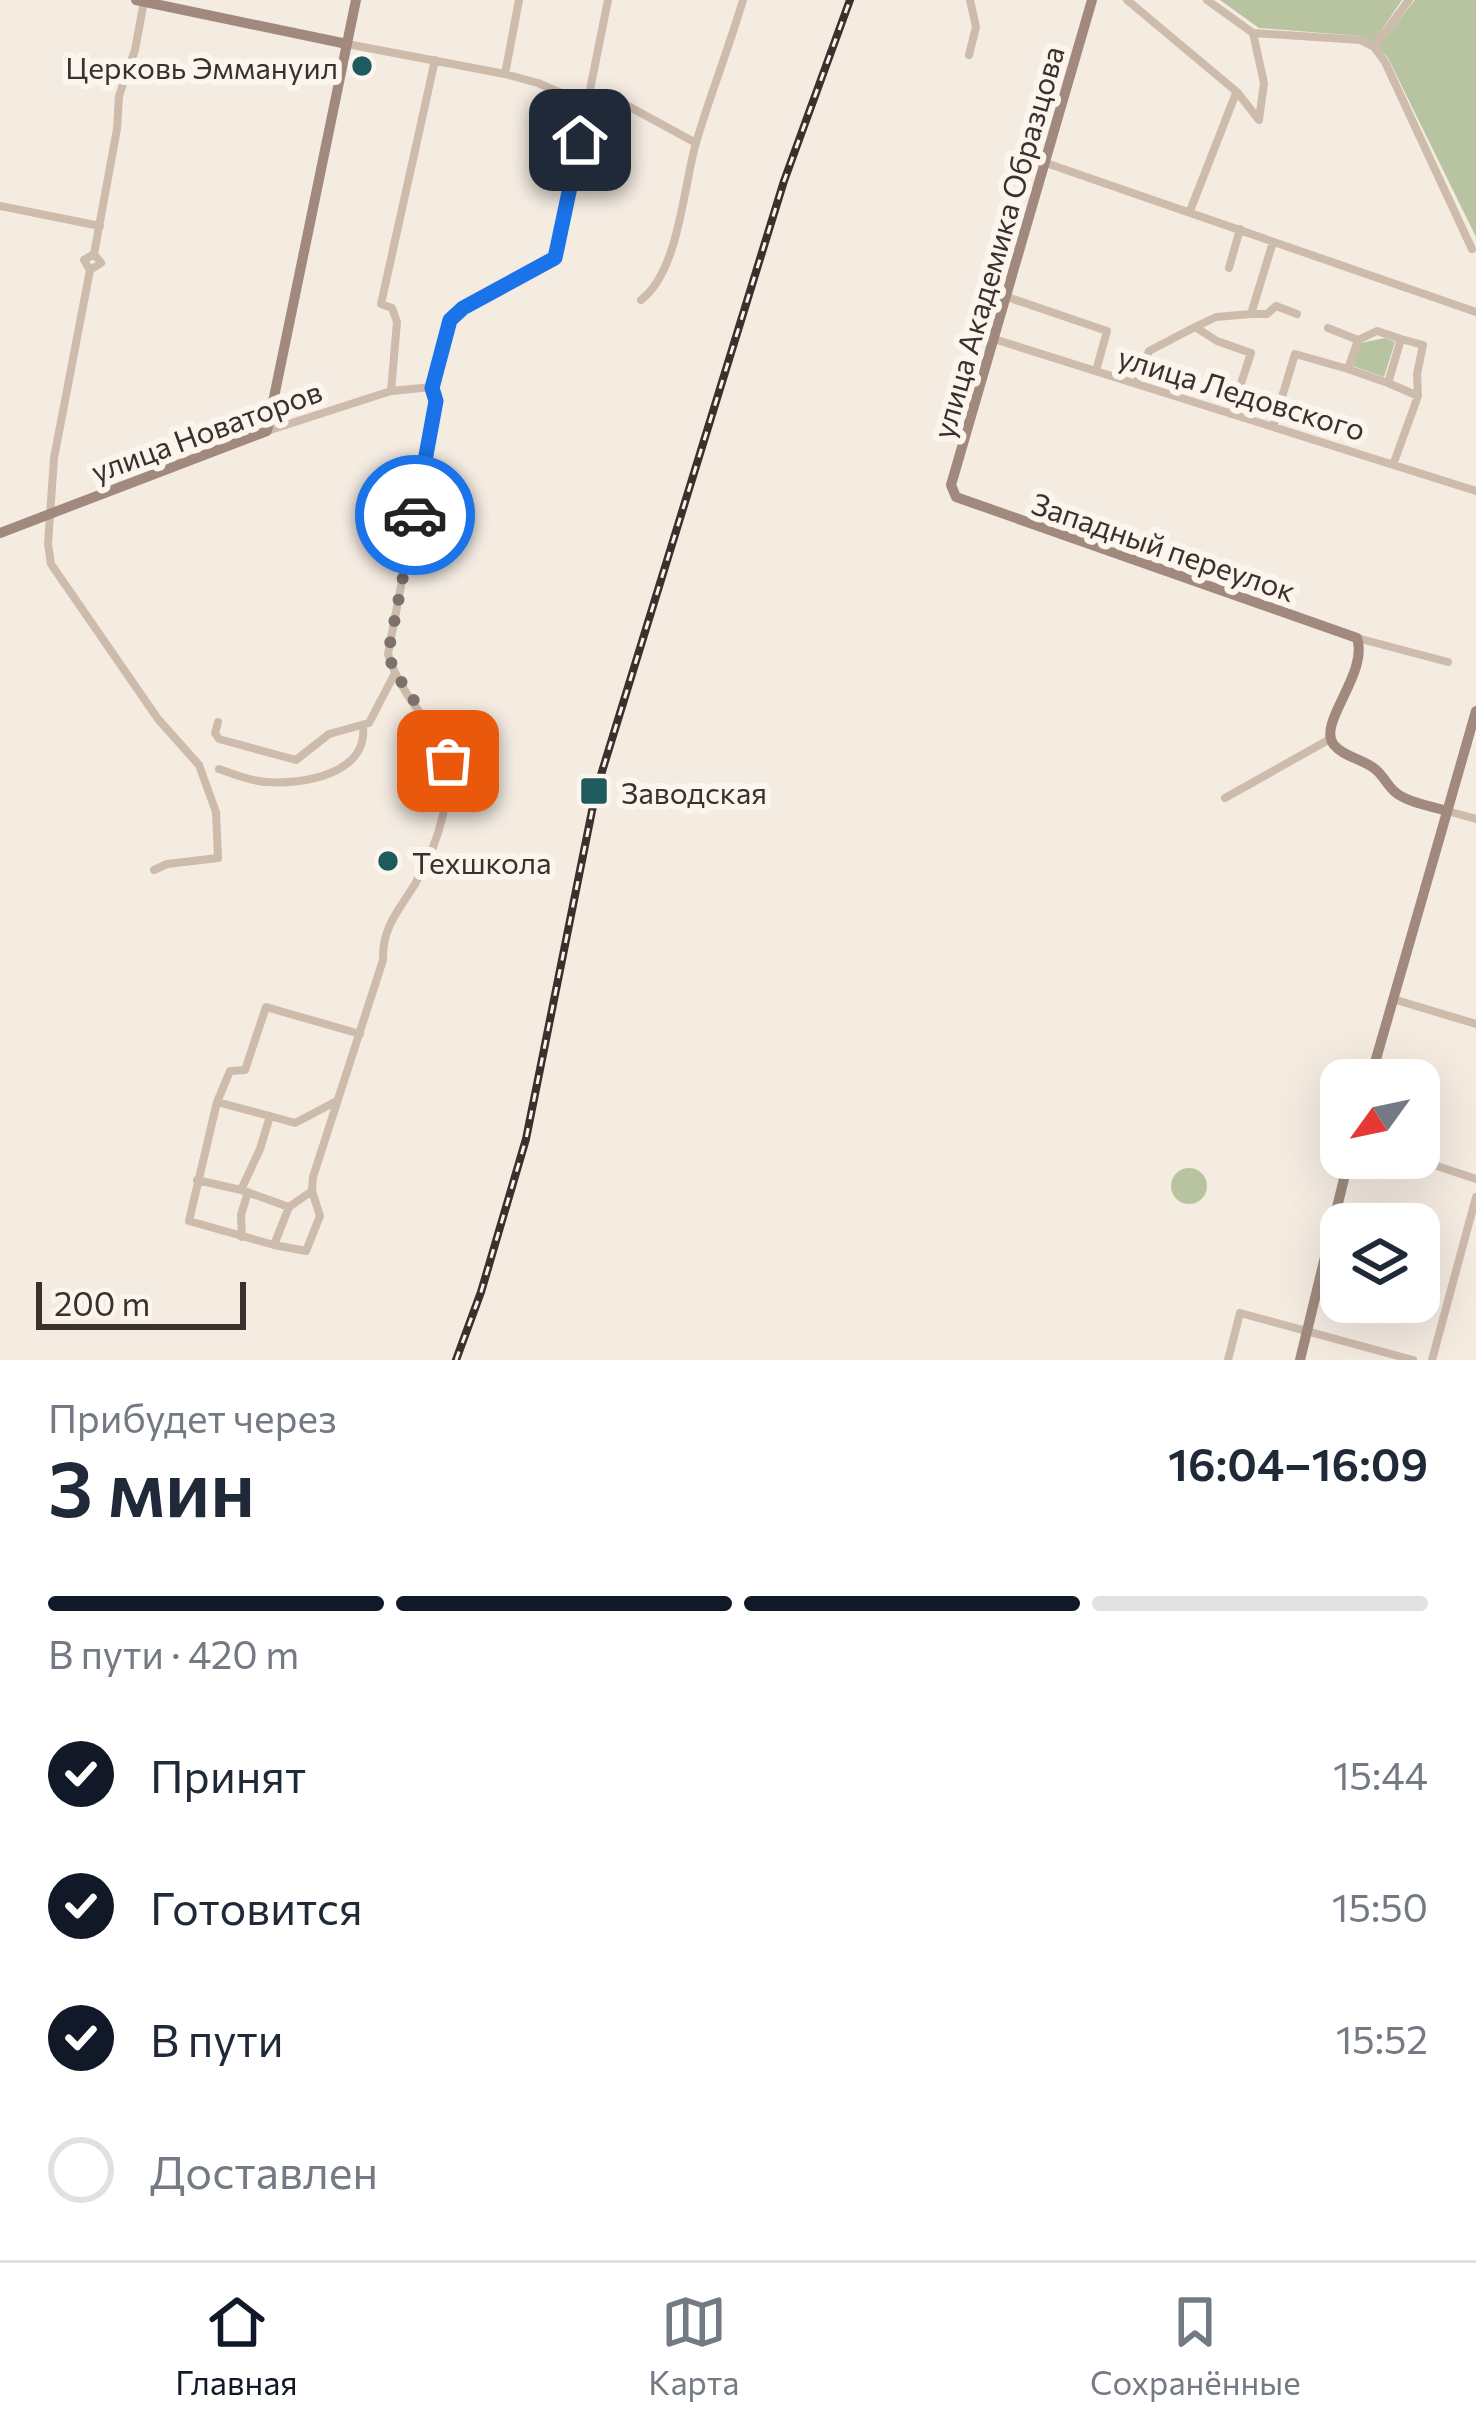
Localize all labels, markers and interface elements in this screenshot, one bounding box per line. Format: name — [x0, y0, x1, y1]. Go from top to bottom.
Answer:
street label: улица Академика Образцова — [923, 41, 1071, 443]
place label: Церковь Эммануил — [65, 48, 338, 85]
marker: Церковь Эммануил — [349, 53, 375, 79]
pin — [529, 89, 631, 191]
icon: home — [547, 107, 613, 173]
street label: улица Ледовского — [1114, 337, 1370, 447]
street label: улица Новаторов — [86, 371, 326, 489]
courier — [355, 455, 475, 575]
icon: car — [382, 482, 448, 548]
street label: Западный переулок — [1027, 484, 1301, 608]
pin — [397, 710, 499, 812]
icon: bag — [415, 728, 481, 794]
place label: Заводская — [621, 773, 767, 810]
marker: Заводская — [578, 775, 610, 807]
place label: Техшкола — [412, 843, 552, 880]
marker: Техшкола — [375, 848, 401, 874]
north arrow — [1320, 1059, 1440, 1179]
map controls — [1320, 1059, 1440, 1323]
button: layers — [1320, 1203, 1440, 1323]
scale bar — [36, 1276, 246, 1329]
text: 200 m — [54, 1282, 150, 1323]
text: Прибудет через — [48, 1393, 337, 1441]
text: 16:04–16:09 — [1168, 1435, 1428, 1490]
text: 3 мин — [48, 1438, 255, 1533]
text: В пути · 420 m — [48, 1629, 299, 1677]
icon: check — [48, 1741, 114, 1807]
text: Принят — [150, 1747, 306, 1802]
text: 15:44 — [1333, 1750, 1428, 1798]
icon: check — [48, 1873, 114, 1939]
text: Готовится — [150, 1879, 363, 1934]
text: 15:50 — [1332, 1882, 1428, 1930]
icon: check — [48, 2005, 114, 2071]
text: В пути — [150, 2011, 284, 2066]
text: 15:52 — [1336, 2014, 1428, 2062]
text: Доставлен — [150, 2143, 378, 2198]
tab: Главная — [175, 2289, 298, 2402]
tab: Карта — [648, 2289, 739, 2402]
tab: Сохранённые — [1090, 2289, 1301, 2402]

